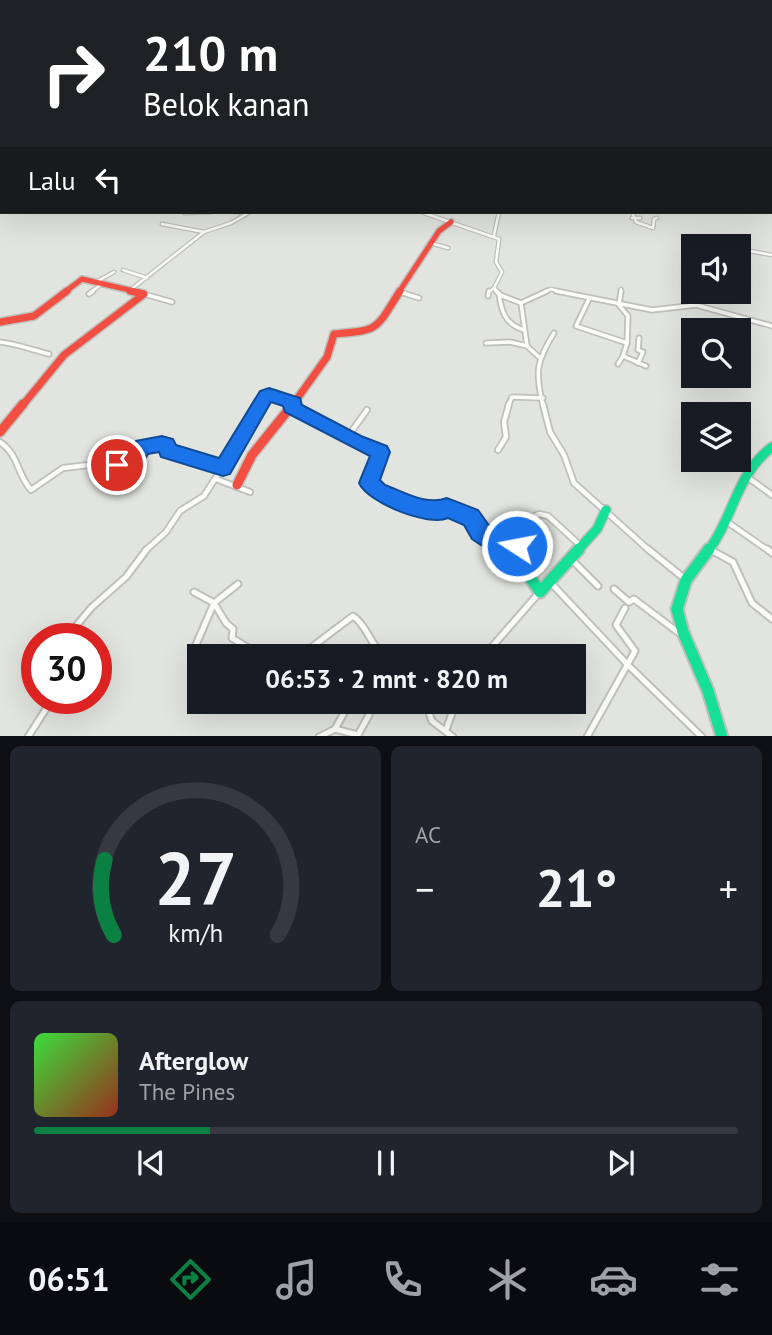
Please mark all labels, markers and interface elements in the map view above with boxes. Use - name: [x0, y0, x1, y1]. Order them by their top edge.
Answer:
- text: 210 m: [143, 21, 278, 85]
- icon: right: [28, 28, 119, 119]
- text: Belok kanan: [143, 83, 309, 125]
- icon: left: [89, 161, 127, 199]
- text: Lalu: [28, 164, 75, 197]
- map controls: [681, 234, 751, 472]
- button: sound: [681, 234, 751, 304]
- button: search: [681, 318, 751, 388]
- button: layers: [681, 402, 751, 472]
- pin: [87, 435, 147, 495]
- icon: arrive: [98, 446, 136, 484]
- position arrow: [480, 509, 554, 583]
- speed limit sign: 30: [21, 623, 112, 714]
- text: 06:53 · 2 mnt · 820 m: [265, 662, 508, 695]
- text: AC: [415, 820, 441, 849]
- text: 27: [154, 831, 237, 925]
- text: 21°: [536, 854, 617, 921]
- text: −: [415, 864, 434, 913]
- text: +: [719, 864, 738, 913]
- text: km/h: [168, 916, 223, 948]
- text: Afterglow: [139, 1044, 248, 1077]
- text: The Pines: [139, 1077, 235, 1106]
- icon: previous: [132, 1144, 170, 1182]
- icon: pause: [367, 1144, 405, 1182]
- icon: next: [602, 1144, 640, 1182]
- icon: directions: [166, 1255, 215, 1304]
- icon: music: [272, 1255, 321, 1304]
- icon: phone: [378, 1255, 427, 1304]
- icon: climate: [483, 1255, 532, 1304]
- icon: car: [589, 1255, 638, 1304]
- icon: filters: [695, 1255, 744, 1304]
- text: 06:51: [28, 1258, 110, 1300]

